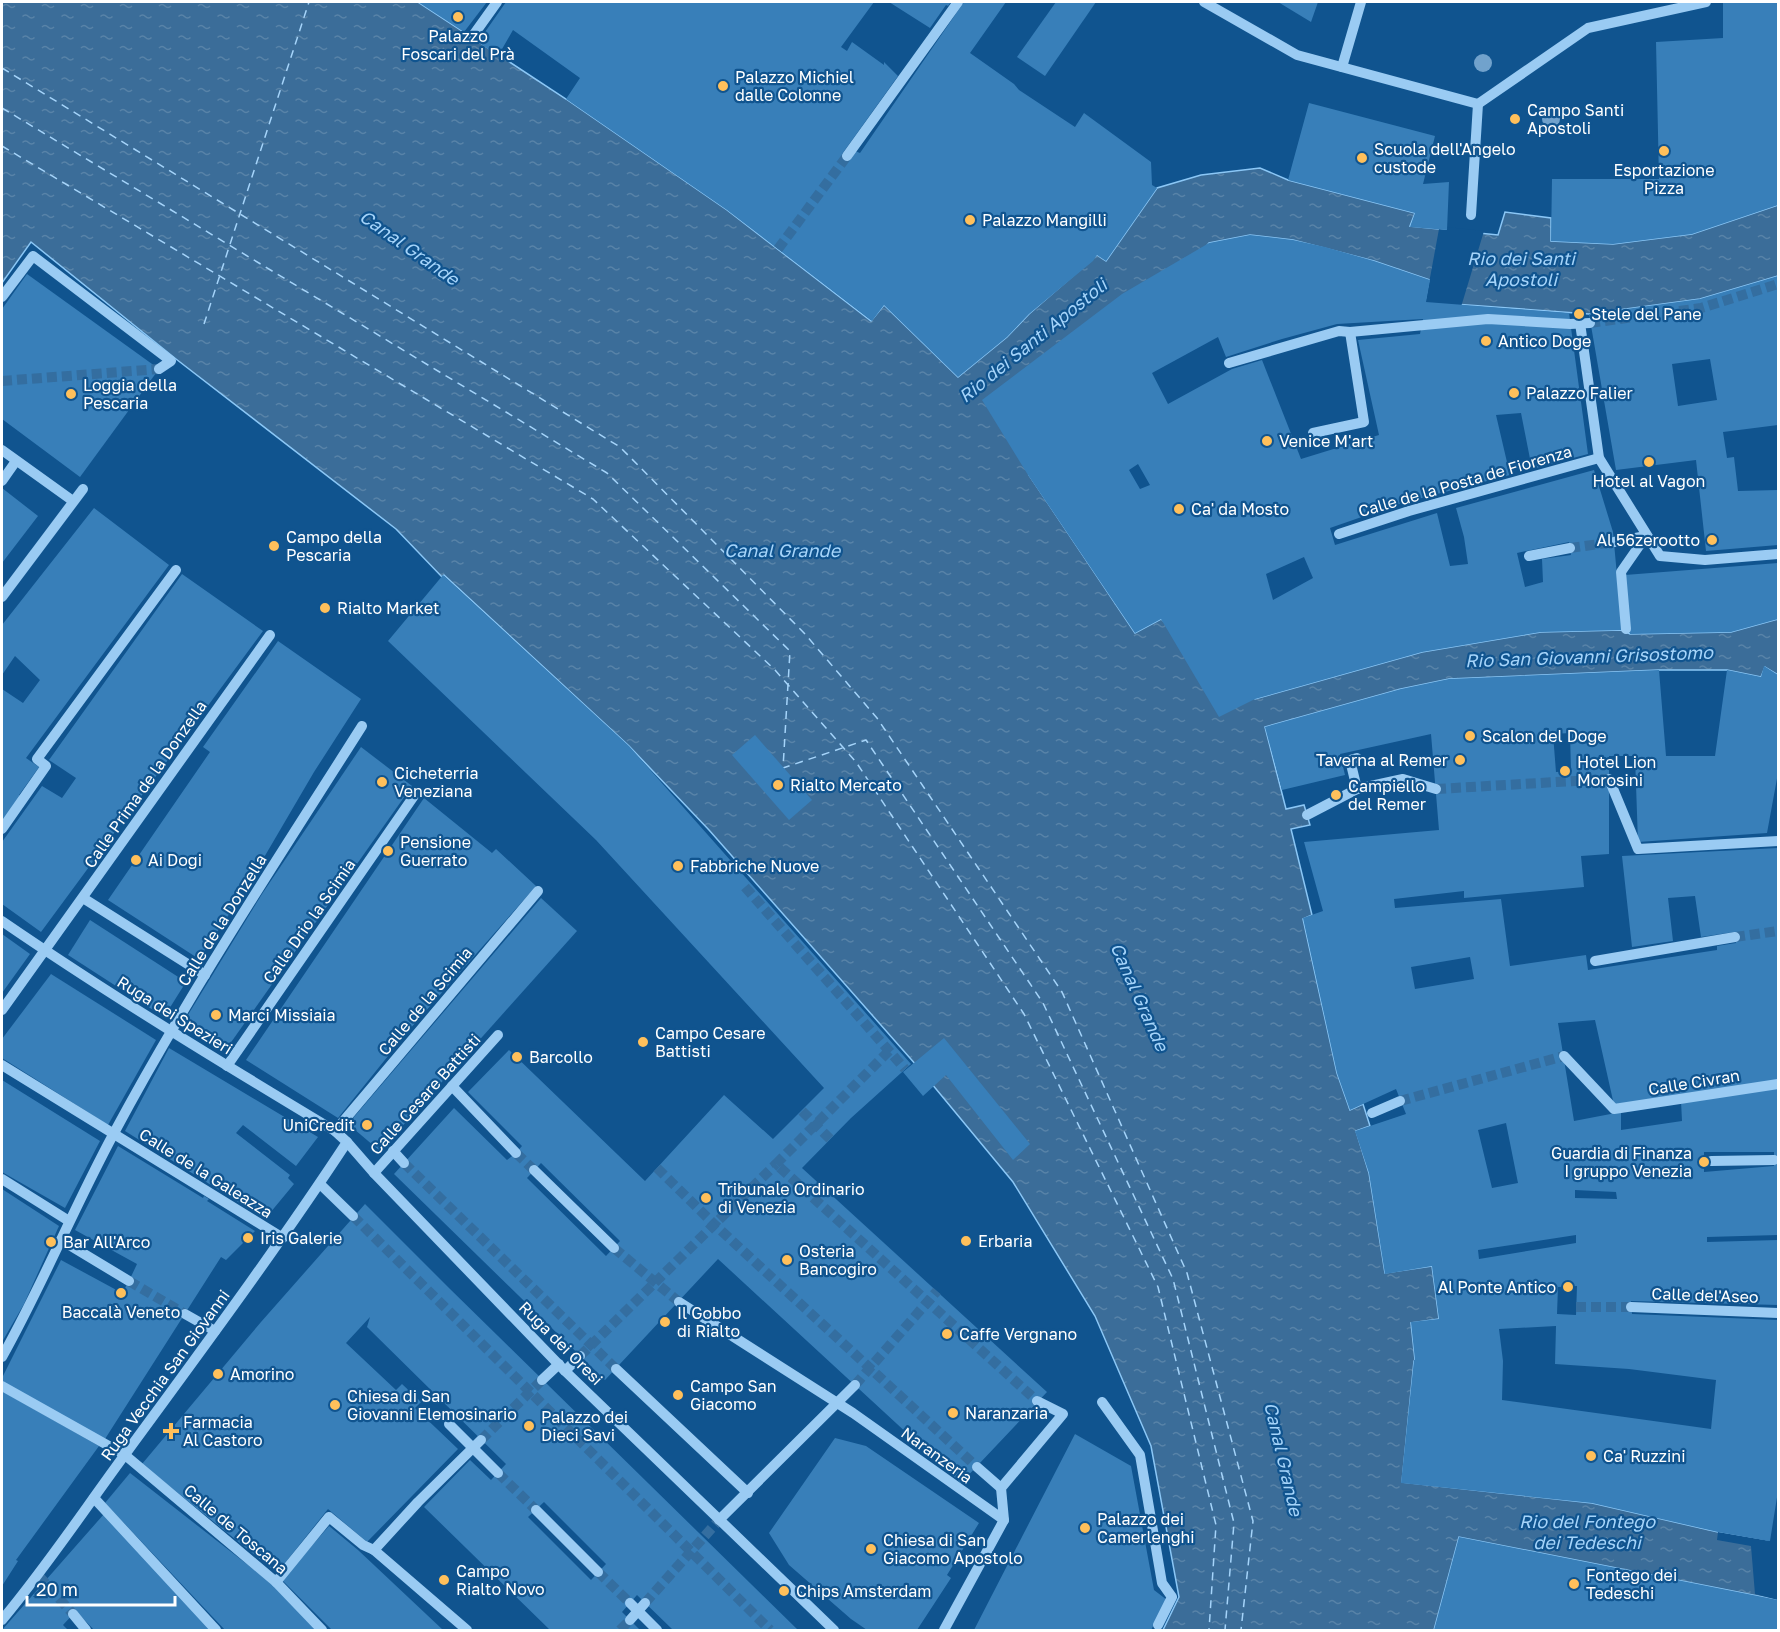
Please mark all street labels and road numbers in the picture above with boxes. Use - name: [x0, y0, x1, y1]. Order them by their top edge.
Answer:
- street label: Calle de la Posta de Fiorenza: [1356, 441, 1574, 521]
- street label: Calle Prima de la Donzella: [79, 696, 211, 872]
- street label: Calle de la Donzella: [173, 850, 271, 990]
- street label: Calle Drio la Scimia: [259, 855, 359, 987]
- street label: Calle de la Scimia: [374, 943, 476, 1059]
- street label: Ruga dei Spezieri: [114, 972, 236, 1058]
- street label: Calle Cesare Battisti: [365, 1029, 485, 1159]
- street label: Calle Civran: [1647, 1065, 1741, 1099]
- street label: Calle de la Galeazza: [136, 1124, 276, 1222]
- street label: Calle del'Aseo: [1651, 1283, 1759, 1307]
- street label: Ruga Vecchia San Giovanni: [96, 1286, 234, 1464]
- street label: Ruga dei Oresi: [515, 1297, 607, 1389]
- street label: Naranzeria: [897, 1422, 977, 1488]
- street label: Calle de Toscana: [180, 1480, 292, 1578]

